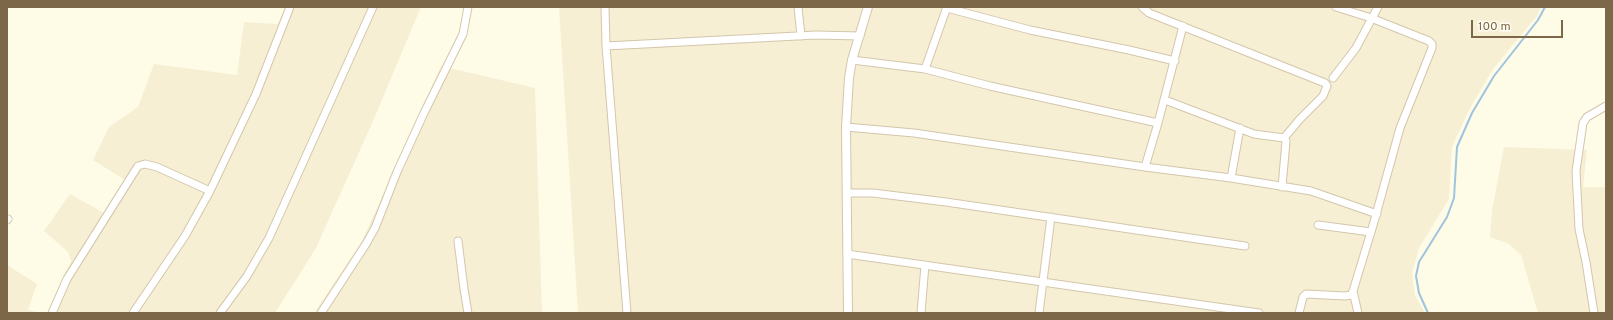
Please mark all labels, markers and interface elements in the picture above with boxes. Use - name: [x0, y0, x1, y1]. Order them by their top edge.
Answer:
- scale bar: [1473, 12, 1565, 38]
- text: 100 m: [1478, 19, 1511, 35]

